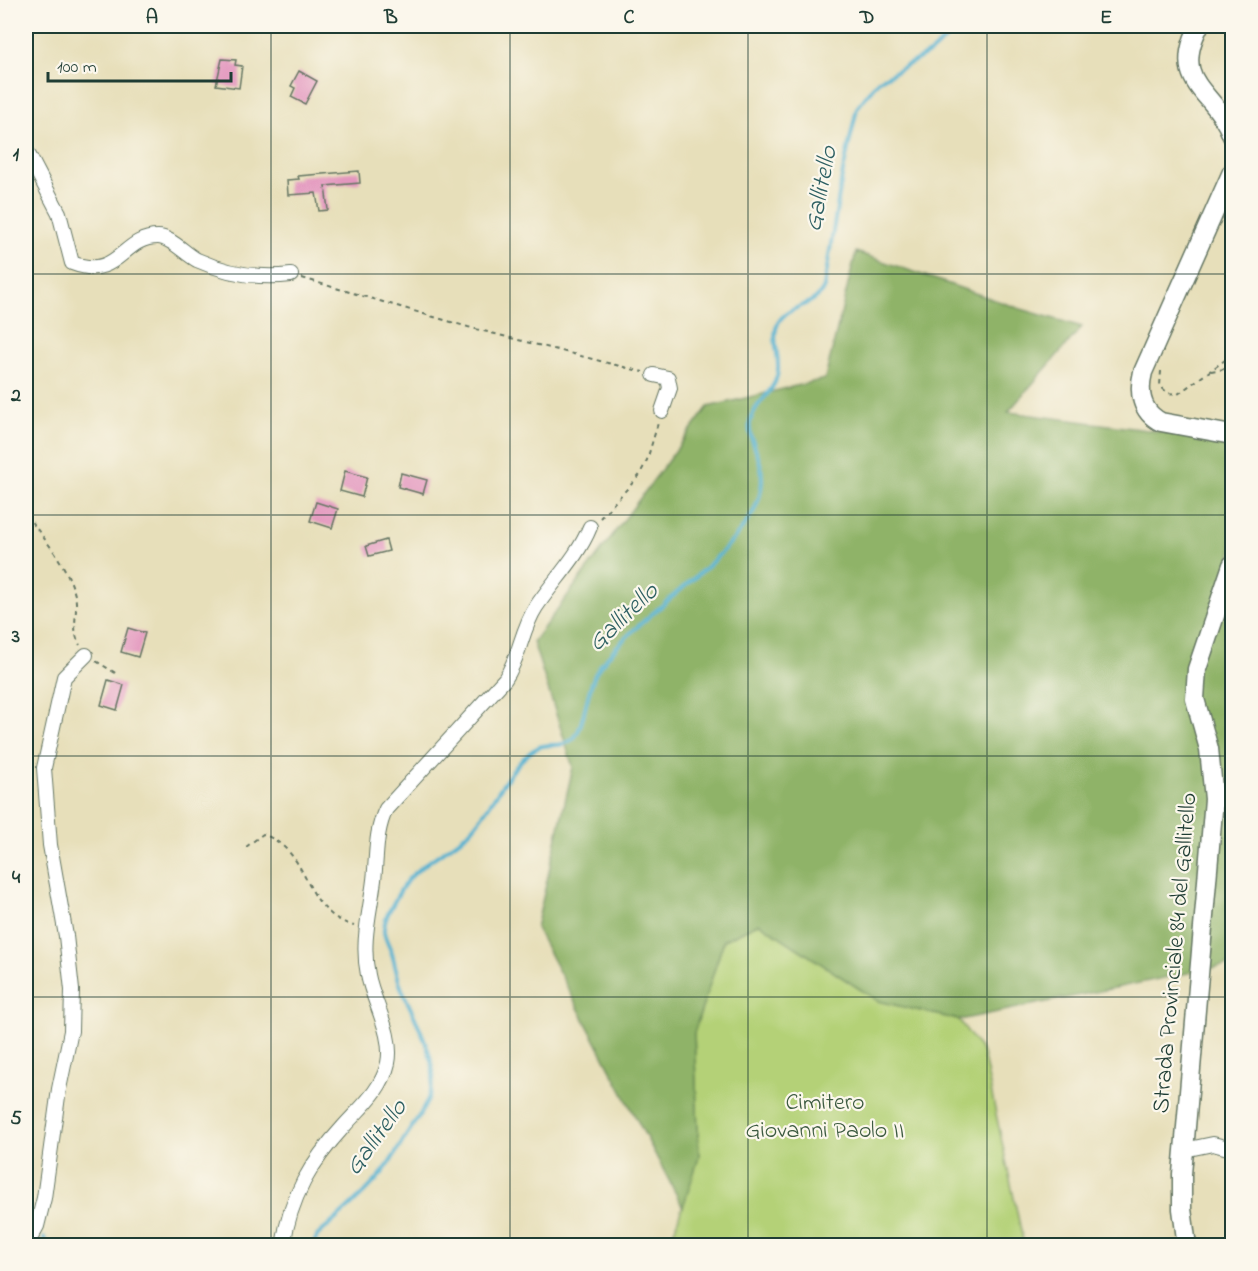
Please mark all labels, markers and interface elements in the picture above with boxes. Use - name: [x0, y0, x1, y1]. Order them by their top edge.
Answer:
- text: A: [146, 4, 158, 33]
- text: B: [383, 4, 398, 33]
- text: C: [624, 4, 635, 33]
- text: D: [859, 4, 874, 33]
- text: E: [1100, 4, 1112, 33]
- scale bar: [48, 45, 231, 83]
- text: 100 m: [57, 55, 97, 81]
- text: 1: [13, 141, 20, 170]
- water label: Gallitello: [795, 142, 849, 235]
- text: 2: [10, 382, 21, 411]
- water label: Gallitello: [580, 573, 669, 662]
- text: 3: [11, 623, 20, 652]
- street label: Strada Provinciale 84 del Gallitello: [1145, 791, 1207, 1115]
- text: 4: [12, 864, 21, 893]
- park label: Cimitero Giovanni Paolo II: [745, 1086, 905, 1149]
- water label: Gallitello: [336, 1091, 419, 1184]
- text: 5: [10, 1105, 22, 1134]

